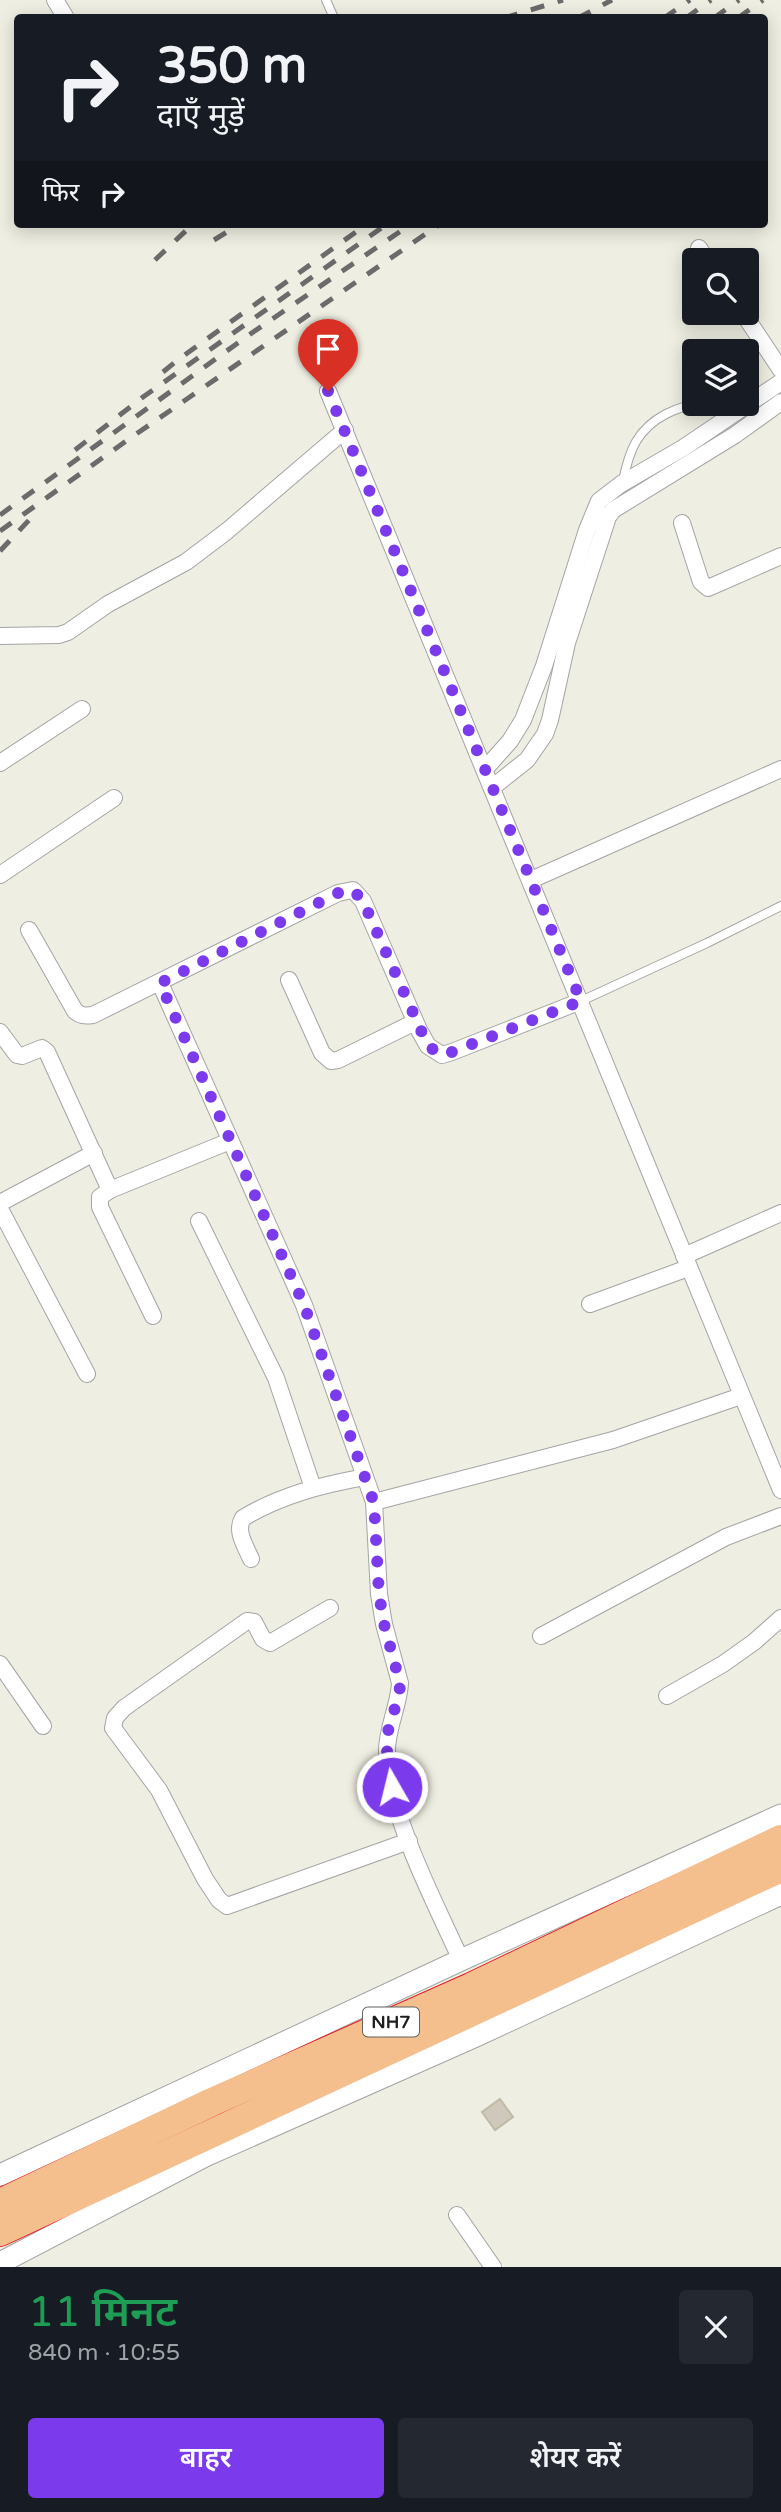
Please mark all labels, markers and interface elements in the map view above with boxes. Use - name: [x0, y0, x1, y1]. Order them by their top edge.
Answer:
- text: 350 m: [157, 37, 307, 96]
- icon: right: [42, 42, 133, 133]
- text: दाएँ मुड़ें: [157, 97, 245, 135]
- icon: right: [93, 175, 131, 213]
- text: फिर: [42, 177, 79, 208]
- map controls: [682, 248, 759, 416]
- button: search: [682, 248, 759, 325]
- pin: [298, 319, 358, 391]
- icon: arrive: [309, 330, 347, 368]
- button: layers: [682, 339, 759, 416]
- position arrow: [355, 1750, 429, 1824]
- road number: NH7: [363, 2008, 419, 2036]
- text: 11 मिनट: [28, 2287, 177, 2338]
- button: close: [679, 2290, 753, 2364]
- text: 840 m · 10:55: [28, 2339, 180, 2367]
- button: बाहर: [28, 2418, 384, 2498]
- button: शेयर करें: [398, 2418, 753, 2498]

